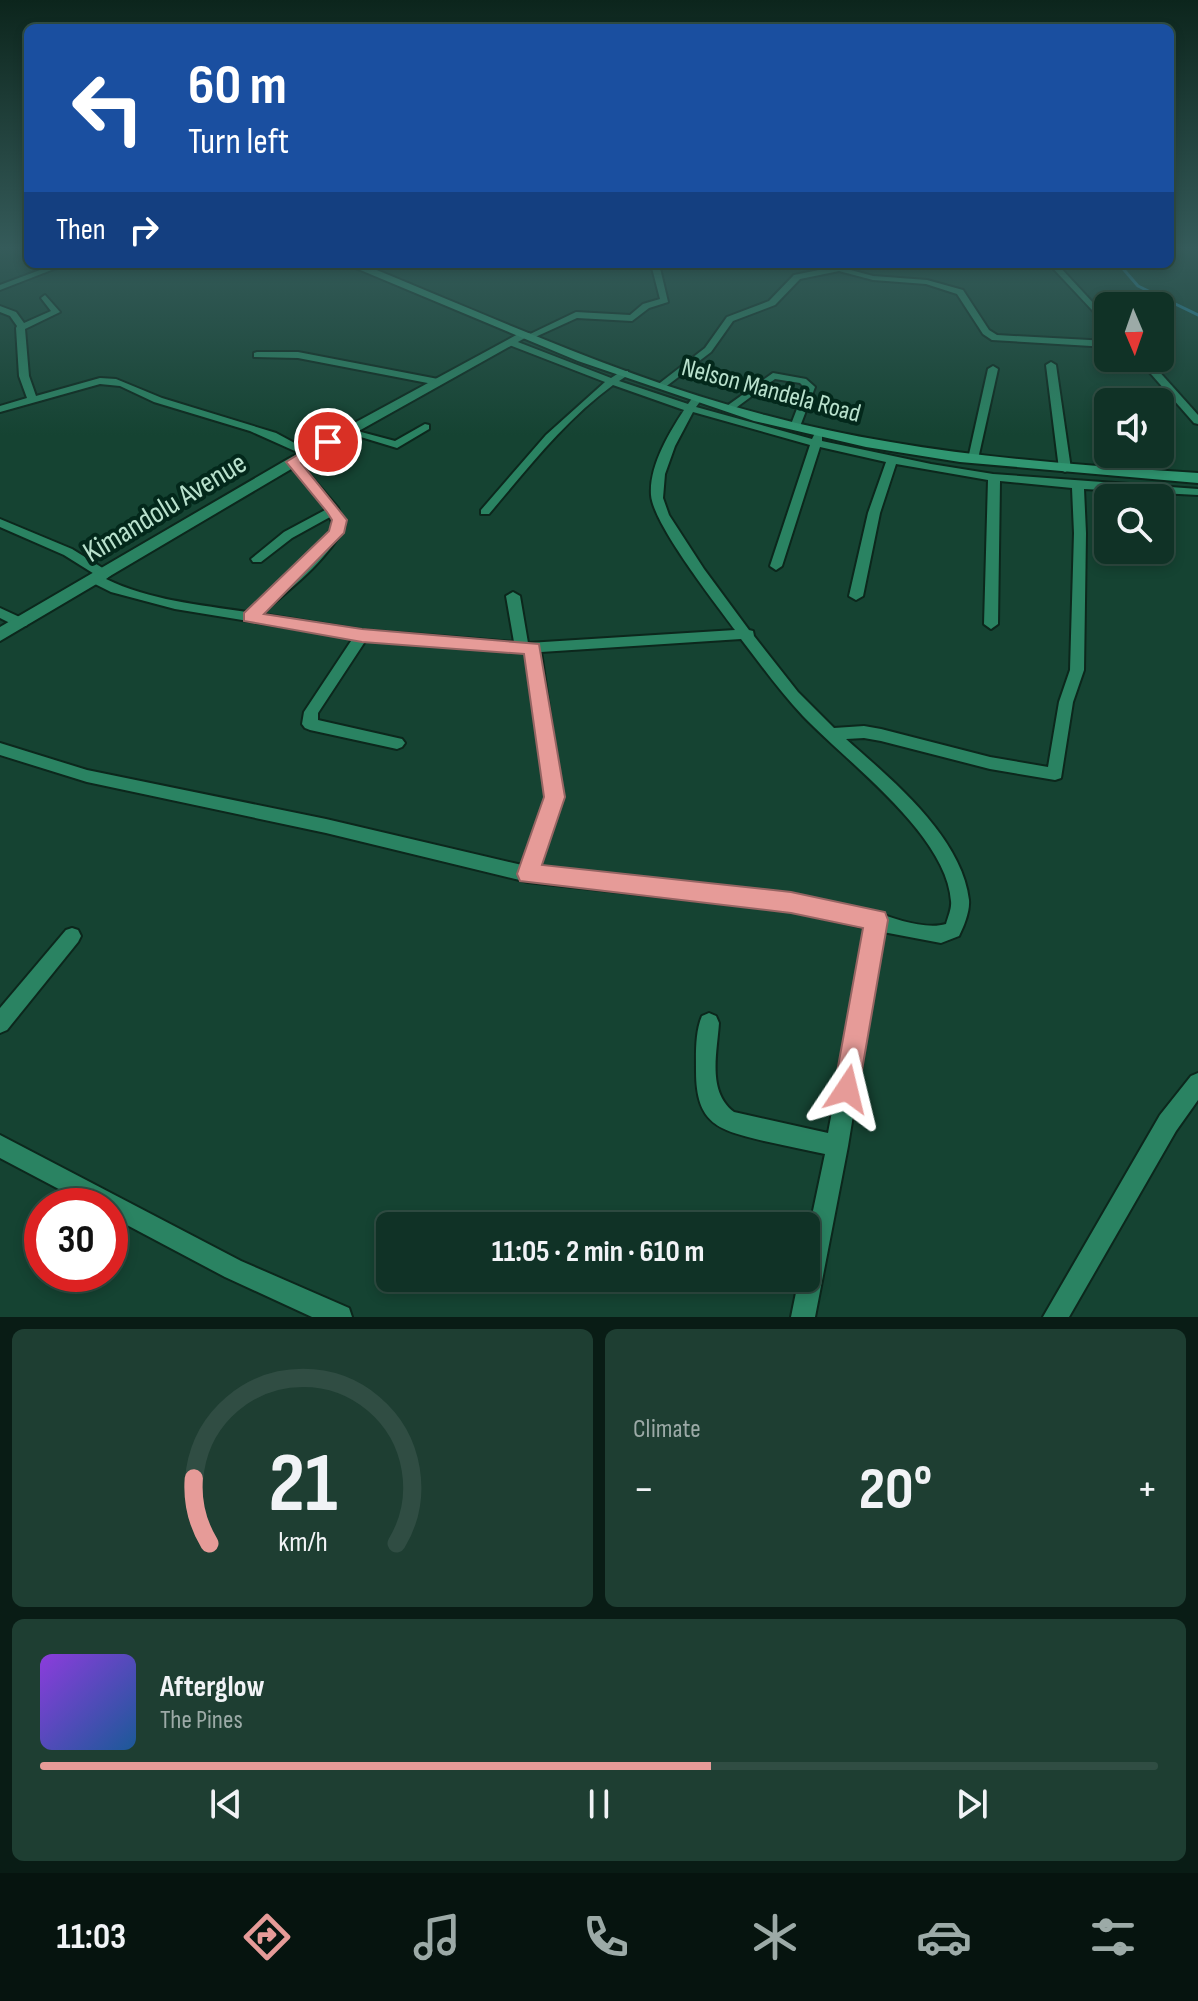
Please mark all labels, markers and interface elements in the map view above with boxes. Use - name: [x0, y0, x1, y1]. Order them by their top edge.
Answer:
- text: 60 m: [188, 53, 287, 120]
- icon: left: [56, 56, 160, 160]
- text: Turn left: [188, 121, 289, 164]
- icon: right: [122, 208, 166, 252]
- text: Then: [56, 212, 106, 248]
- north arrow: [1094, 292, 1174, 372]
- map controls: [1094, 292, 1174, 564]
- street label: Nelson Mandela Road: [678, 352, 864, 430]
- button: sound: [1094, 388, 1174, 468]
- pin: [294, 408, 362, 476]
- icon: arrive: [306, 420, 350, 464]
- street label: Kimandolu Avenue: [77, 445, 253, 571]
- button: search: [1094, 484, 1174, 564]
- position arrow: [805, 1047, 889, 1131]
- speed limit sign: 30: [24, 1188, 128, 1292]
- text: 11:05 · 2 min · 610 m: [492, 1234, 704, 1270]
- text: Climate: [633, 1414, 701, 1445]
- text: 21: [268, 1435, 337, 1535]
- text: 20°: [859, 1454, 932, 1526]
- text: −: [633, 1463, 655, 1516]
- text: +: [1136, 1463, 1158, 1516]
- text: km/h: [278, 1525, 327, 1560]
- text: Afterglow: [160, 1669, 265, 1705]
- text: The Pines: [160, 1705, 243, 1736]
- icon: previous: [204, 1782, 248, 1826]
- icon: pause: [577, 1782, 621, 1826]
- icon: next: [950, 1782, 994, 1826]
- icon: directions: [239, 1909, 295, 1965]
- icon: music: [409, 1909, 465, 1965]
- icon: phone: [578, 1909, 634, 1965]
- icon: climate: [747, 1909, 803, 1965]
- icon: car: [916, 1909, 972, 1965]
- icon: filters: [1085, 1909, 1141, 1965]
- text: 11:03: [57, 1916, 126, 1959]

